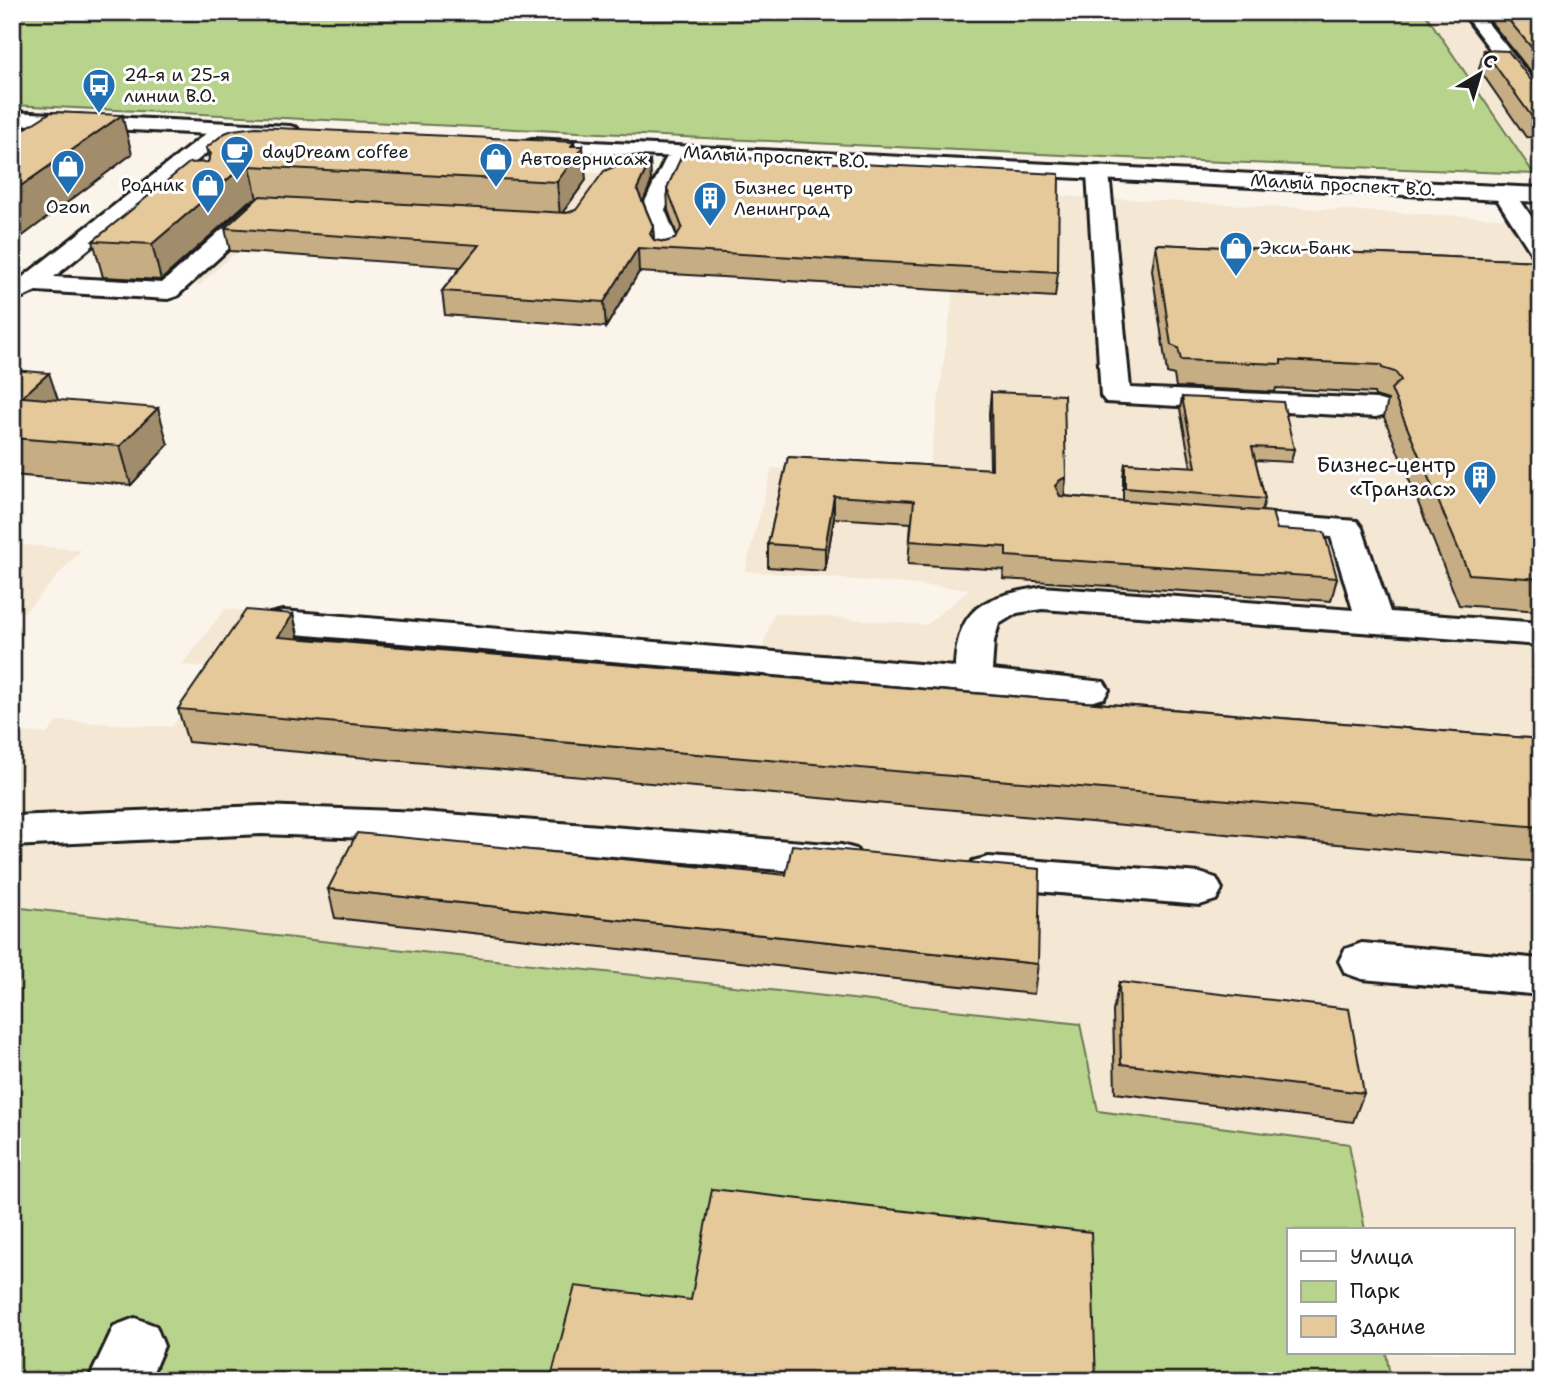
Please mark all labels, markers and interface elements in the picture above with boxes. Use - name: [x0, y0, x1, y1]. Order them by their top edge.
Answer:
- north arrow: [1444, 38, 1514, 108]
- text: С: [1478, 48, 1502, 74]
- place label: 24-я и 25-я линии В.О.: [124, 63, 230, 108]
- bus stop icon: 24-я и 25-я линии В.О.: [80, 66, 118, 115]
- cafe icon: dayDream coffee: [218, 133, 256, 182]
- place label: dayDream coffee: [262, 140, 409, 164]
- shop icon: Автовернисаж: [477, 140, 515, 189]
- street label: Малый проспект В.О.: [683, 140, 869, 174]
- shop icon: Ozon: [49, 147, 87, 196]
- place label: Автовернисаж: [520, 147, 648, 171]
- shop icon: Родник: [189, 166, 227, 215]
- street label: Малый проспект В.О.: [1250, 168, 1436, 202]
- place label: Родник: [121, 173, 184, 197]
- place label: Бизнес центр Ленинград: [734, 176, 853, 221]
- building icon: Бизнес центр Ленинград: [691, 179, 729, 228]
- place label: Ozon: [46, 195, 90, 219]
- shop icon: Экси-Банк: [1217, 229, 1255, 278]
- place label: Экси-Банк: [1260, 236, 1351, 260]
- place label: Бизнес-центр «Транзас»: [1316, 451, 1456, 503]
- building icon: Бизнес-центр «Транзас»: [1461, 458, 1499, 507]
- legend: [1287, 1228, 1514, 1354]
- text: Улица: [1350, 1243, 1413, 1271]
- text: Парк: [1350, 1277, 1400, 1305]
- text: Здание: [1350, 1313, 1426, 1341]

